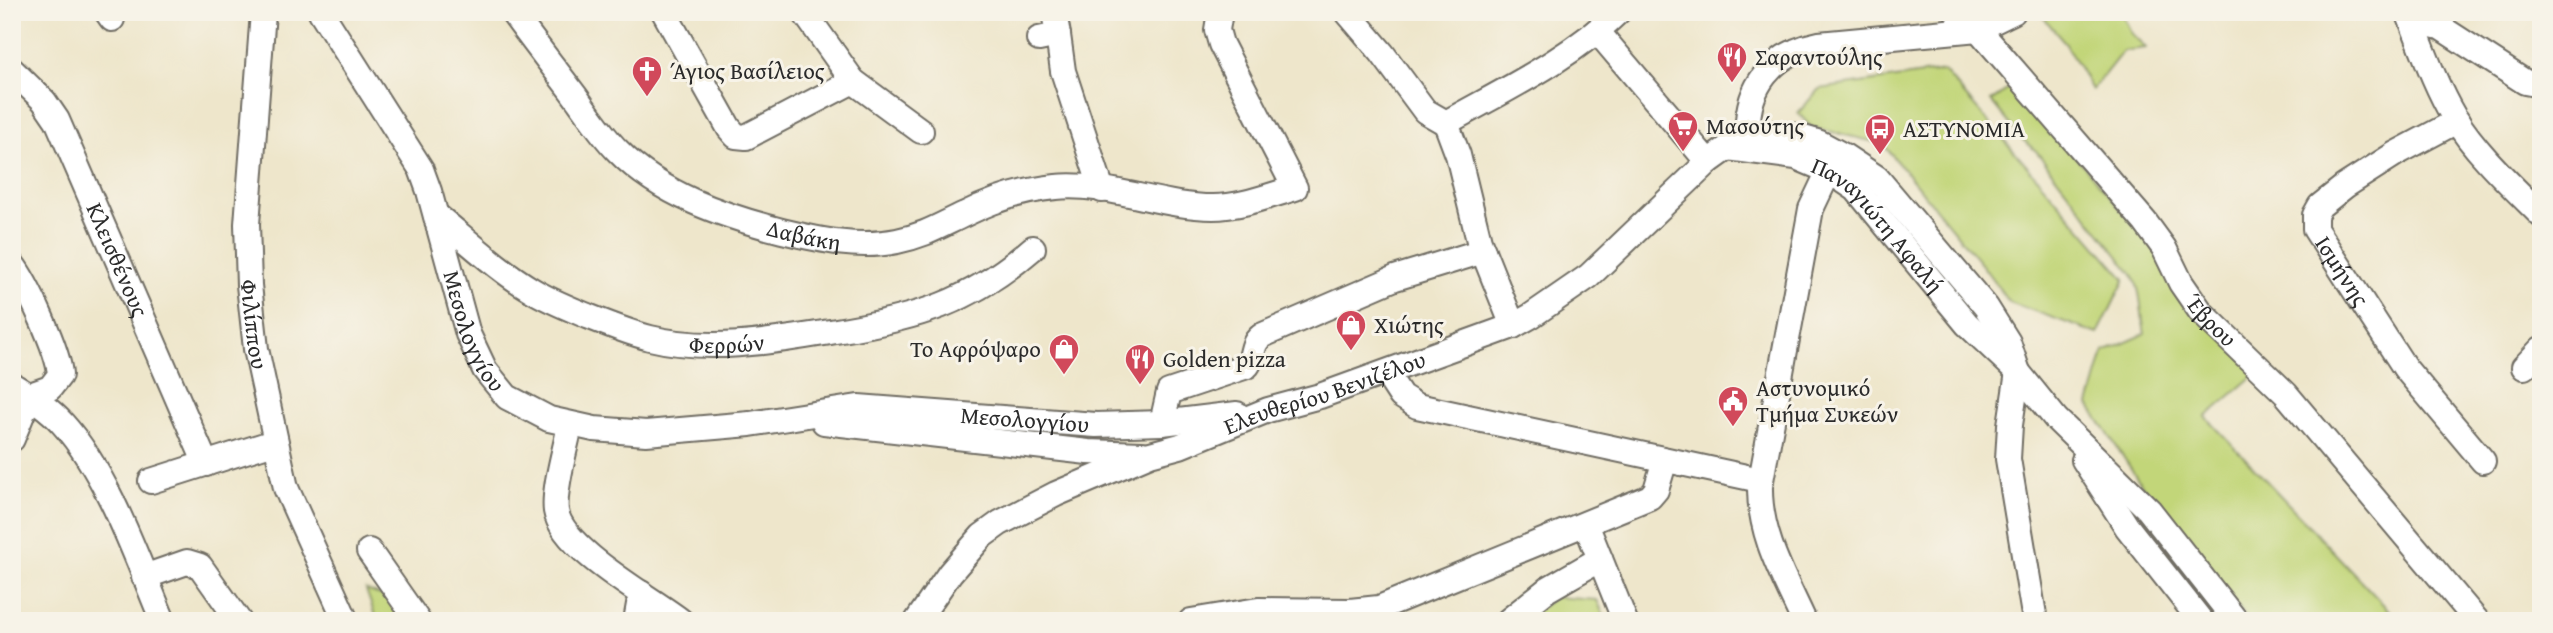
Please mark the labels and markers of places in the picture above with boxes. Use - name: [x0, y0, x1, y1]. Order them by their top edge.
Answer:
- restaurant icon: Σαραντούλης: [1715, 40, 1749, 84]
- place label: Σαραντούλης: [1755, 40, 1883, 73]
- church icon: Άγιος Βασίλειος: [630, 54, 664, 98]
- place label: Άγιος Βασίλειος: [670, 54, 825, 87]
- supermarket icon: Μασούτης: [1666, 109, 1700, 153]
- place label: Μασούτης: [1706, 109, 1805, 142]
- bus stop icon: ΑΣΤΥΝΟΜΙΑ: [1863, 112, 1897, 156]
- place label: ΑΣΤΥΝΟΜΙΑ: [1903, 112, 2025, 145]
- shop icon: Χιώτης: [1334, 308, 1368, 352]
- place label: Χιώτης: [1374, 308, 1444, 341]
- place label: Το Αφρόψαρο: [910, 332, 1041, 365]
- shop icon: Το Αφρόψαρο: [1047, 332, 1081, 376]
- restaurant icon: Golden pizza: [1123, 342, 1157, 386]
- place label: Golden pizza: [1163, 342, 1286, 375]
- place label: Αστυνομικό Τμήμα Συκεών: [1756, 371, 1898, 430]
- public building icon: Αστυνομικό Τμήμα Συκεών: [1716, 384, 1750, 428]

